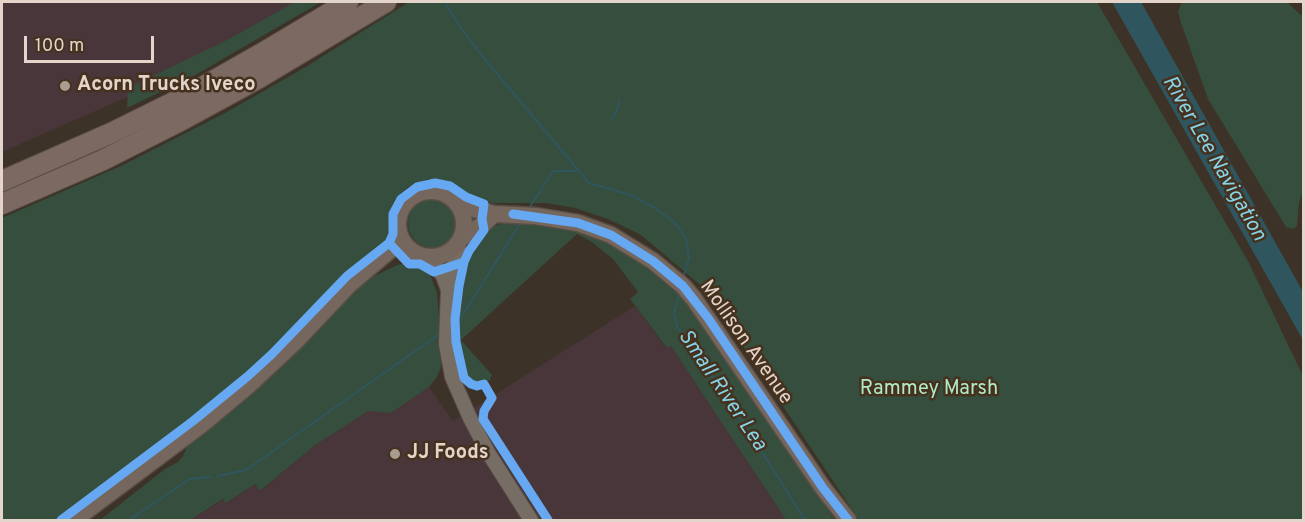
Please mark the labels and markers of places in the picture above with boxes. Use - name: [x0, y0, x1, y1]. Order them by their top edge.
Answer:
- place label: Acorn Trucks Iveco: [77, 74, 256, 98]
- marker: Acorn Trucks Iveco: [58, 79, 72, 93]
- place label: JJ Foods: [407, 442, 489, 466]
- marker: JJ Foods: [388, 447, 402, 461]

